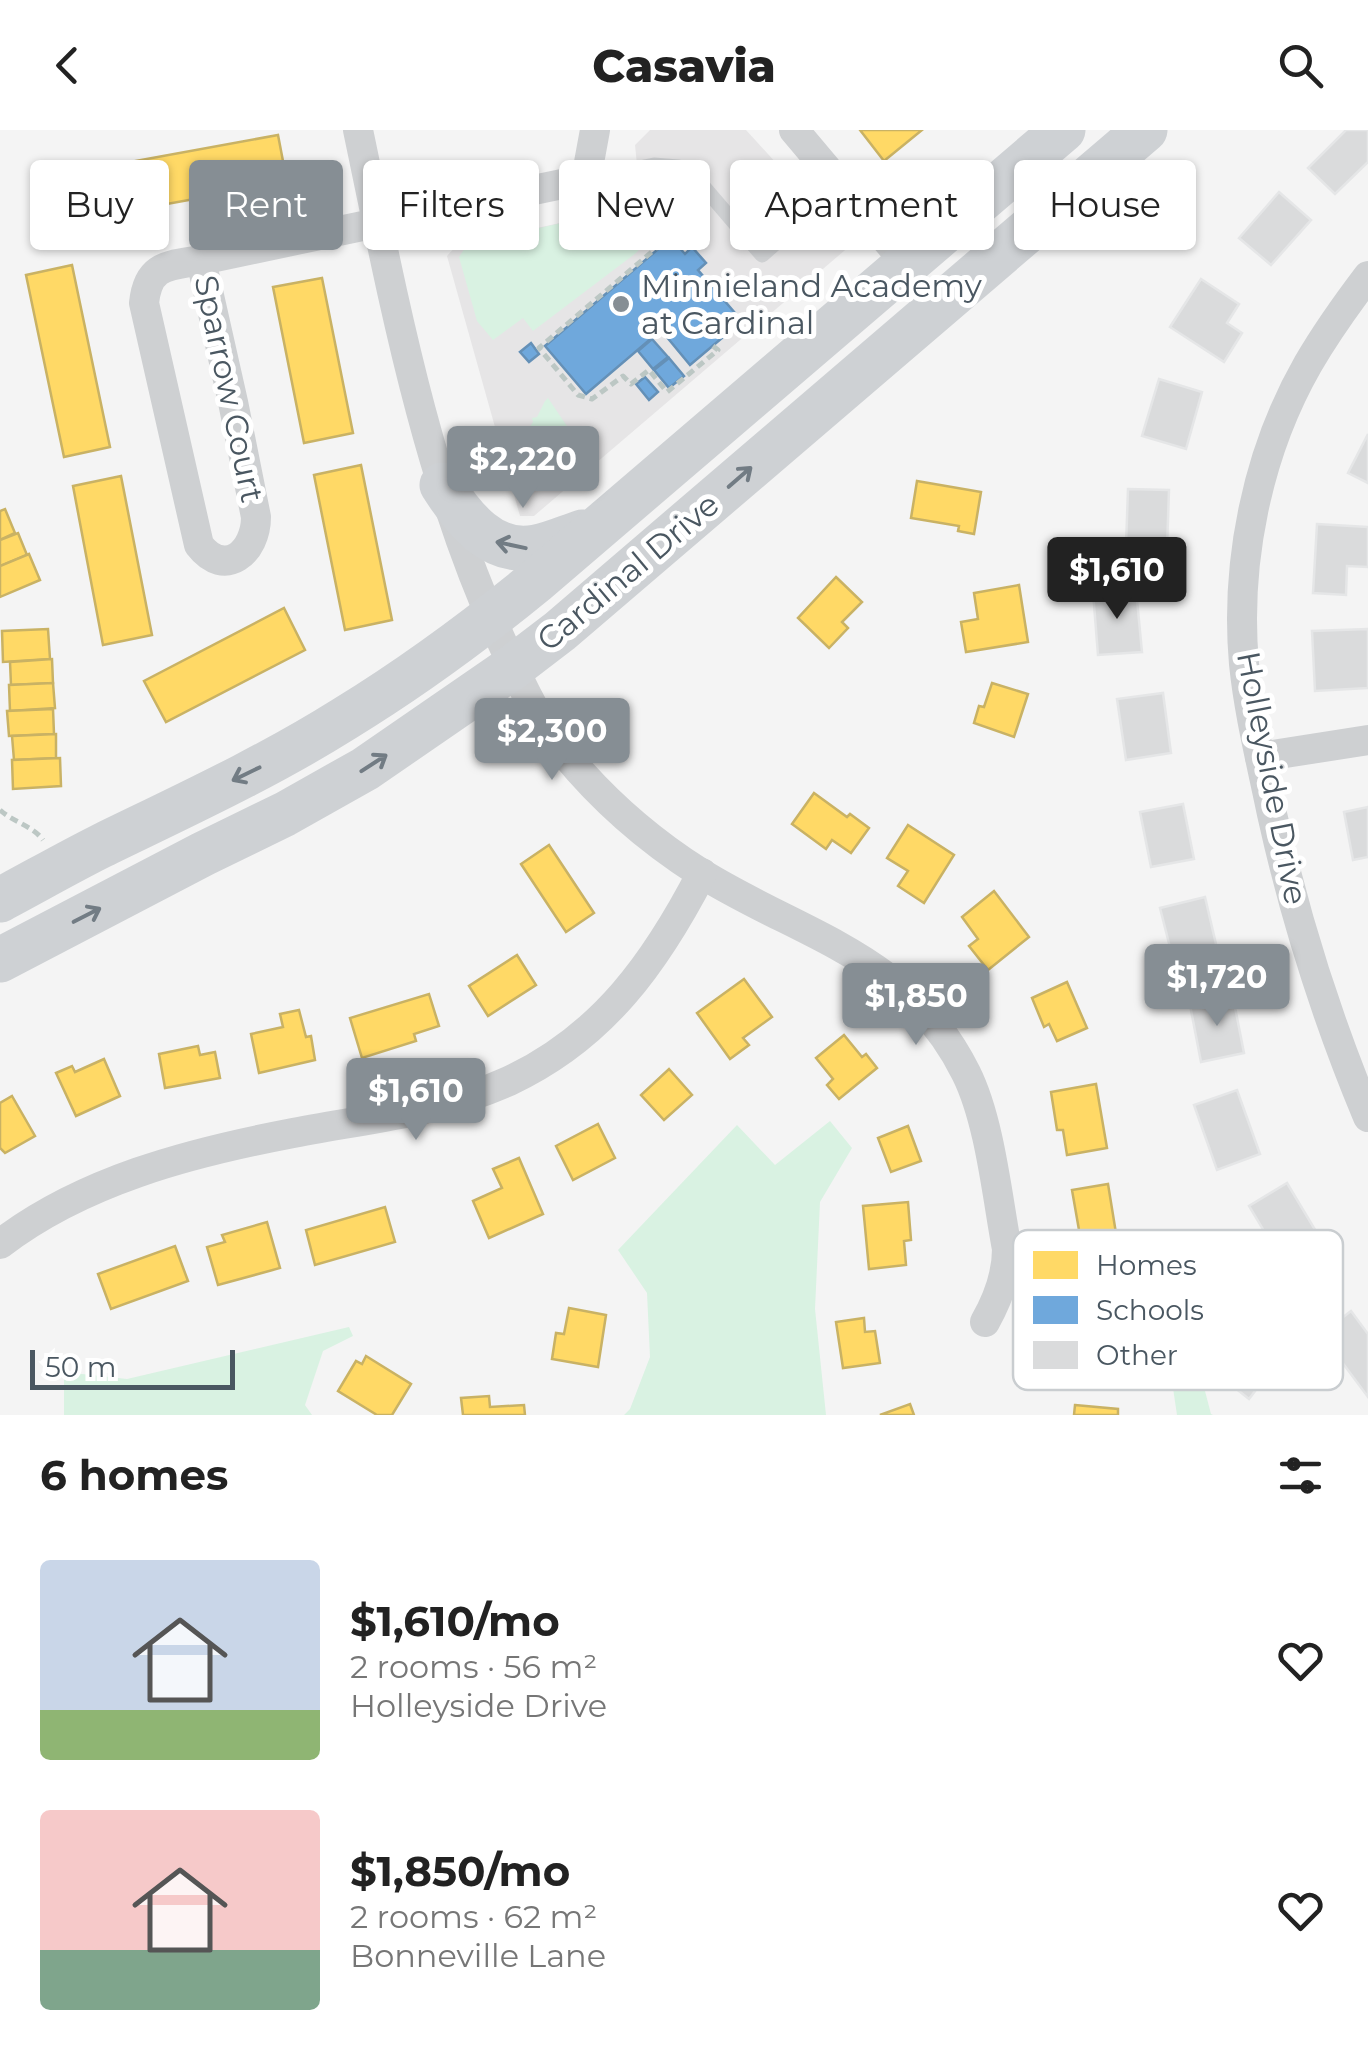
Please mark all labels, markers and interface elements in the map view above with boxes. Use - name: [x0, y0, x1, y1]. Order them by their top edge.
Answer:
- icon: back: [40, 38, 95, 93]
- text: Casavia: [592, 38, 776, 93]
- icon: search: [1273, 38, 1328, 93]
- chip: Buy: [30, 160, 169, 250]
- chip: Rent: [189, 160, 343, 250]
- chip: Filters: [363, 160, 539, 250]
- chip: New: [559, 160, 710, 250]
- chip: Apartment: [730, 160, 994, 250]
- chip: House: [1014, 160, 1196, 250]
- place label: Minnieland Academy at Cardinal: [641, 266, 983, 342]
- street label: Sparrow Court: [186, 272, 273, 506]
- marker: Minnieland Academy at Cardinal: [610, 293, 632, 315]
- pin: $2,220: [442, 426, 604, 511]
- text: $2,220: [469, 439, 577, 478]
- one-way arrow: [727, 466, 752, 489]
- street label: Cardinal Drive: [529, 484, 727, 659]
- one-way arrow: [496, 534, 528, 553]
- pin: $1,610: [1036, 537, 1198, 622]
- text: $1,610: [1069, 550, 1165, 589]
- street label: Holleyside Drive: [1229, 648, 1316, 908]
- pin: $2,300: [471, 698, 633, 783]
- text: $2,300: [497, 711, 607, 750]
- one-way arrow: [359, 752, 387, 773]
- one-way arrow: [232, 765, 262, 784]
- one-way arrow: [71, 904, 101, 924]
- pin: $1,720: [1136, 944, 1298, 1029]
- text: $1,720: [1167, 957, 1267, 996]
- pin: $1,850: [835, 963, 997, 1048]
- text: $1,850: [864, 976, 968, 1015]
- pin: $1,610: [335, 1058, 497, 1143]
- text: $1,610: [368, 1071, 464, 1110]
- legend: [1013, 1230, 1343, 1390]
- text: Homes: [1096, 1248, 1197, 1282]
- text: Schools: [1096, 1293, 1204, 1327]
- text: Other: [1096, 1338, 1178, 1372]
- scale bar: [30, 1345, 235, 1390]
- text: 50 m: [45, 1350, 116, 1384]
- icon: filters: [1273, 1448, 1328, 1503]
- text: 6 homes: [40, 1449, 228, 1501]
- text: $1,610/mo: [350, 1595, 560, 1647]
- icon: home: [120, 1600, 240, 1720]
- icon: heart: [1273, 1633, 1328, 1688]
- text: 2 rooms · 56 m²: [350, 1647, 597, 1686]
- text: Holleyside Drive: [350, 1686, 607, 1725]
- text: $1,850/mo: [350, 1845, 570, 1897]
- icon: home: [120, 1850, 240, 1970]
- icon: heart: [1273, 1883, 1328, 1938]
- text: 2 rooms · 62 m²: [350, 1897, 597, 1936]
- text: Bonneville Lane: [350, 1936, 606, 1975]

